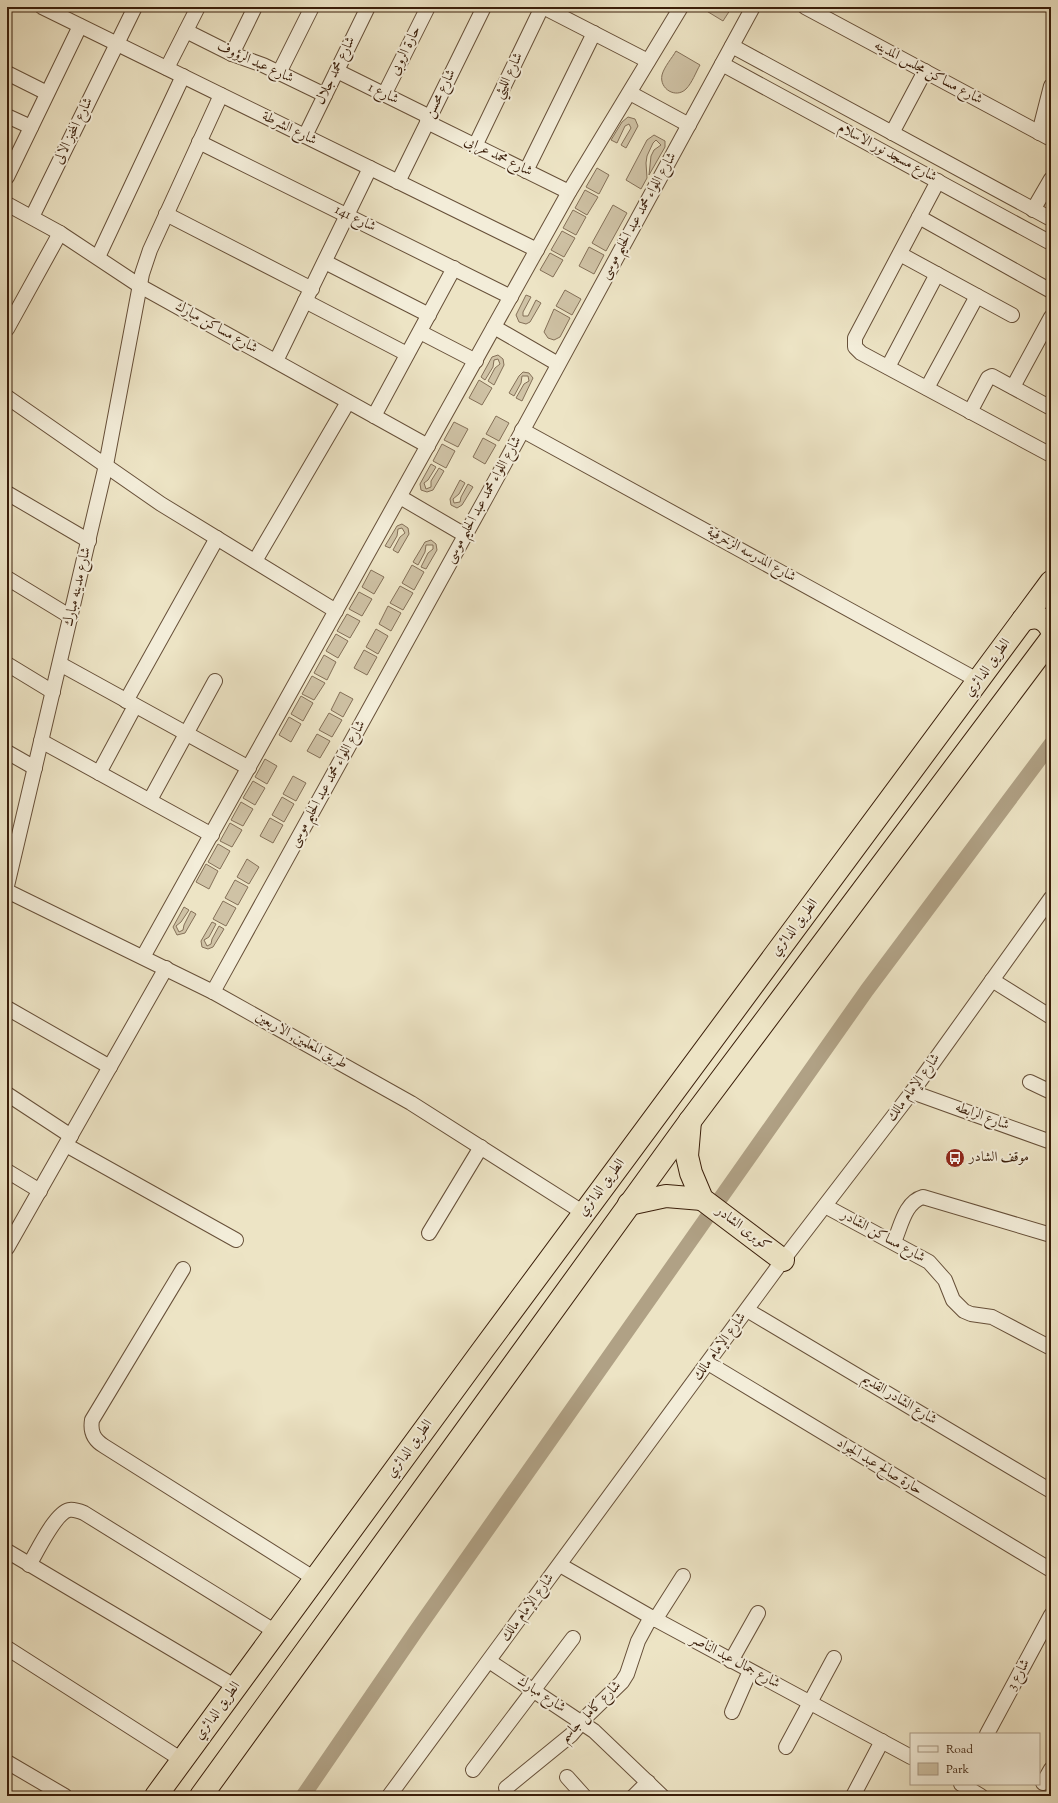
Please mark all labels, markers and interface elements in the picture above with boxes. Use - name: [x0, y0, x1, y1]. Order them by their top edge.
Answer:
- street label: حارة الروبى: [385, 23, 427, 79]
- street label: شارع محمد جلال: [311, 33, 361, 108]
- street label: شارع مساكن مجلس المدينه: [870, 36, 986, 110]
- street label: شارع عبد الرؤوف: [213, 37, 297, 89]
- street label: شارع الليثي: [489, 49, 530, 103]
- street label: شارع محسن: [421, 66, 461, 122]
- street label: شارع 1: [364, 78, 402, 110]
- street label: شارع المخبز الالى: [49, 94, 99, 168]
- street label: شارع الشرطة: [258, 107, 320, 151]
- street label: شارع مسجد نور الاسلام: [833, 118, 940, 189]
- street label: شارع محمد عرابى: [460, 132, 536, 182]
- street label: شارع اللواء محمد عبد الحليم موسى: [596, 149, 684, 284]
- street label: شارع 141: [331, 200, 379, 238]
- street label: شارع مساكن مبارك: [171, 297, 261, 359]
- street label: شارع اللواء محمد عبد الحليم موسى: [441, 433, 529, 568]
- street label: شارع المدرسه الزخرفية: [703, 522, 799, 588]
- street label: شارع مدينه مبارك: [59, 545, 97, 629]
- street label: الطريق الدائري: [960, 635, 1016, 701]
- street label: شارع اللواء محمد عبد الحليم موسى: [285, 717, 373, 852]
- street label: الطريق الدائري: [767, 895, 823, 961]
- street label: طريق المعلمين, الاربعين: [251, 1007, 351, 1075]
- street label: شارع الإمام مالك: [882, 1050, 946, 1127]
- street label: شارع الرابطه: [952, 1098, 1012, 1136]
- bus stop icon: موقف الشادر: [944, 1147, 966, 1169]
- place label: موقف الشادر: [967, 1148, 1029, 1168]
- street label: الطريق الدائري: [574, 1155, 630, 1221]
- street label: كوبرى الشادر: [710, 1201, 775, 1256]
- street label: شارع مساكن الشادر: [836, 1205, 929, 1268]
- street label: شارع الإمام مالك: [688, 1309, 752, 1386]
- street label: شارع الشادر القديم: [857, 1370, 940, 1431]
- street label: الطريق الدائري: [382, 1416, 438, 1482]
- street label: حارة صالح عبد الجواد: [832, 1433, 926, 1501]
- street label: شارع الإمام مالك: [496, 1570, 560, 1647]
- street label: شارع جمال عبد الناصر: [685, 1629, 783, 1694]
- street label: شارع 3: [1002, 1656, 1036, 1694]
- street label: شارع مبارك: [513, 1672, 569, 1718]
- street label: شارع كامل جاسم: [556, 1677, 628, 1749]
- street label: الطريق الدائري: [190, 1678, 246, 1744]
- legend: [910, 1733, 1040, 1785]
- text: Road: [946, 1741, 973, 1759]
- text: Park: [946, 1761, 969, 1779]

